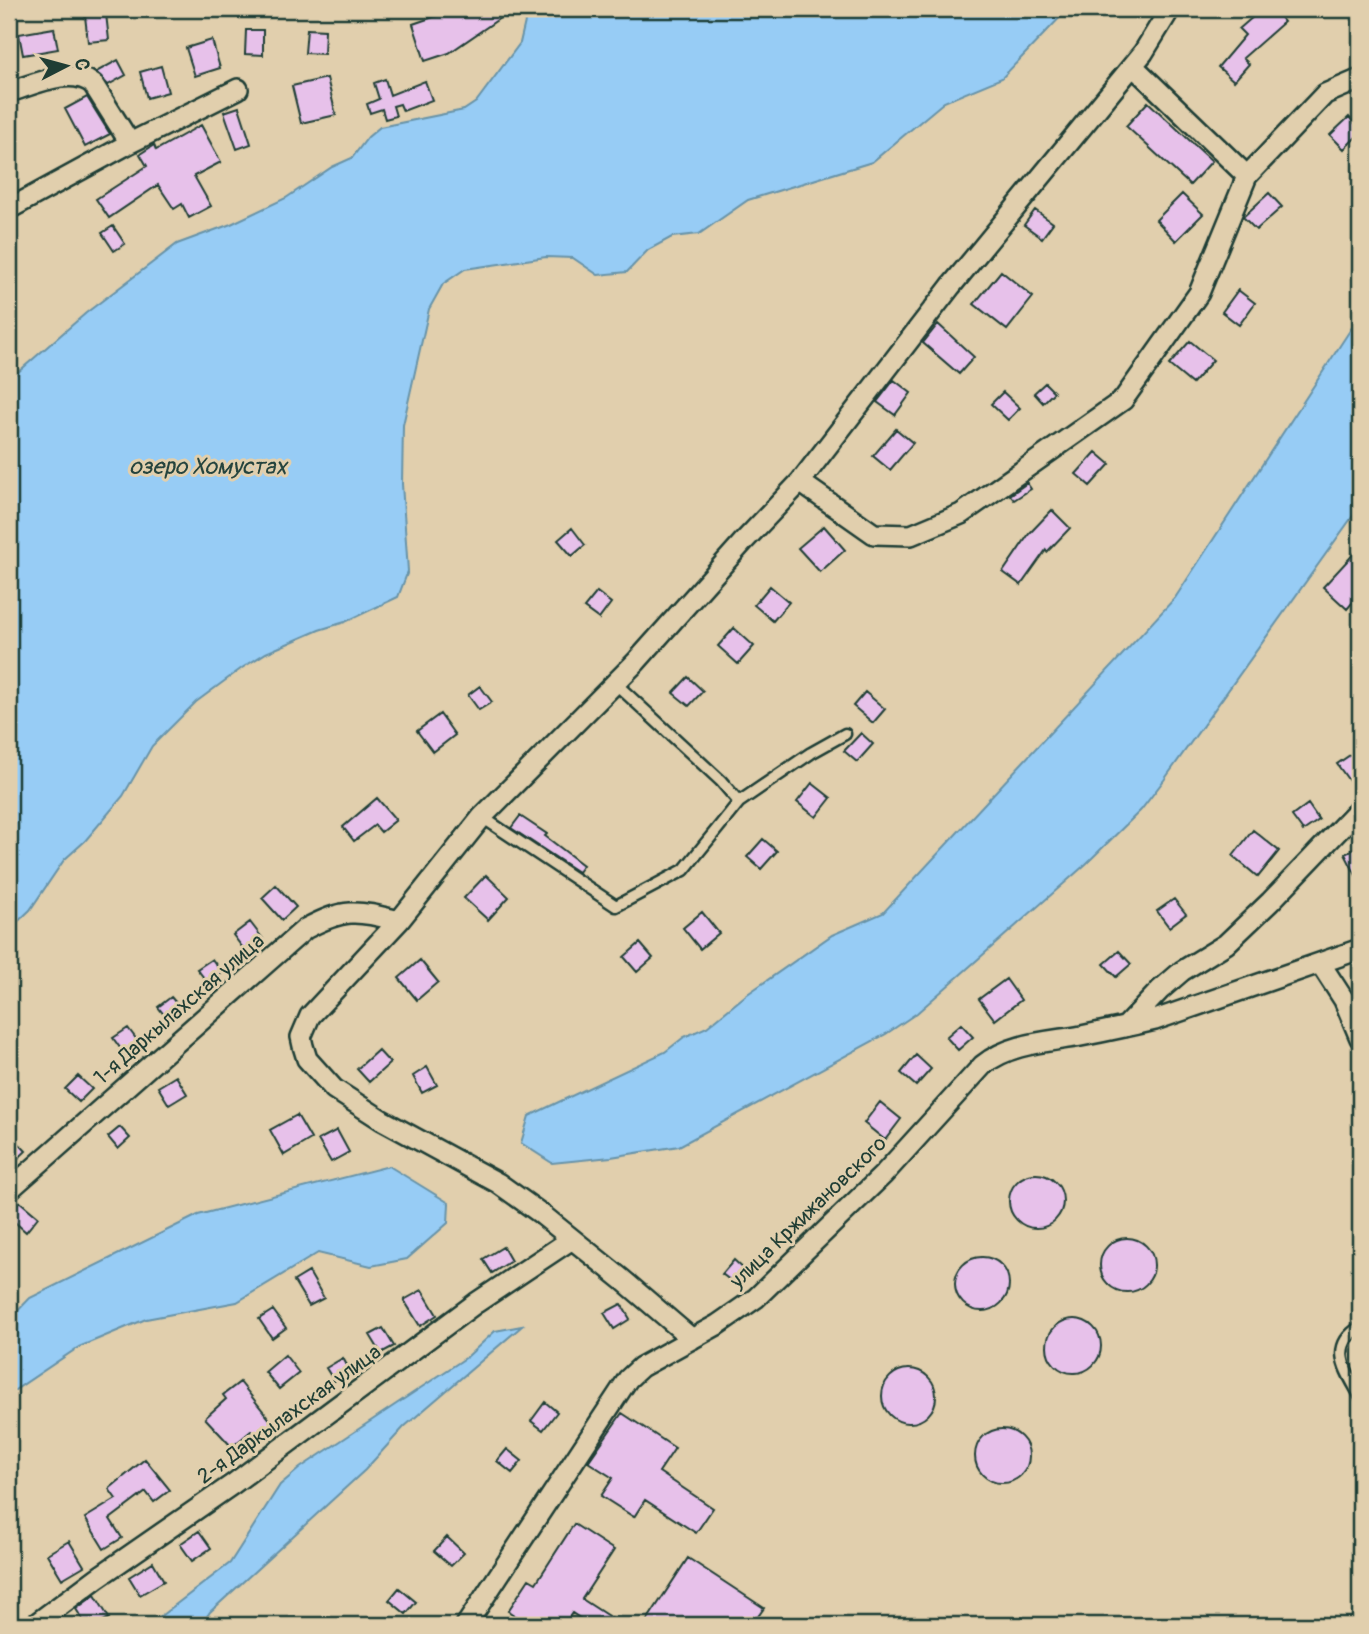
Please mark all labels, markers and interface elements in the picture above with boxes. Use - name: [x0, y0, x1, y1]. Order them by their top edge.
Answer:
- north arrow: [32, 32, 102, 102]
- text: С: [69, 57, 94, 72]
- water label: озеро Хомустах: [129, 452, 289, 481]
- street label: 1-я Даркылахская улица: [88, 928, 270, 1091]
- street label: улица Кржижановского: [723, 1130, 893, 1295]
- street label: 2-я Даркылахская улица: [192, 1339, 387, 1490]

